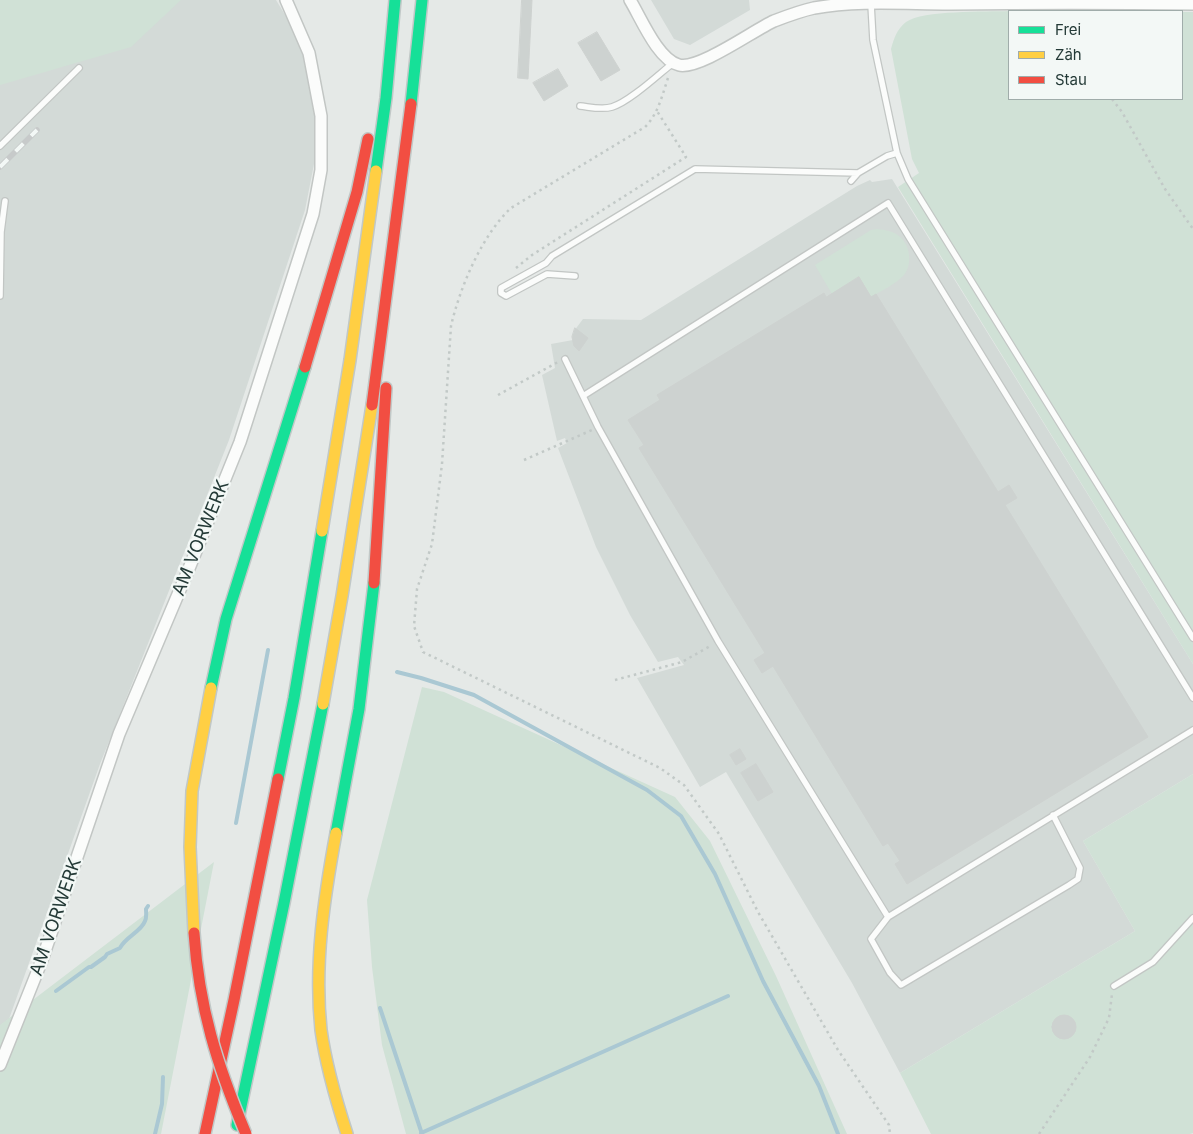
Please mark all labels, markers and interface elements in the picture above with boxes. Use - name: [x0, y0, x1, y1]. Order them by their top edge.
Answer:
- legend: [1008, 10, 1183, 100]
- text: Frei: [1055, 20, 1081, 39]
- text: Zäh: [1055, 45, 1082, 64]
- text: Stau: [1055, 70, 1087, 89]
- street label: AM VORWERK: [168, 477, 234, 599]
- street label: AM VORWERK: [26, 855, 86, 979]

